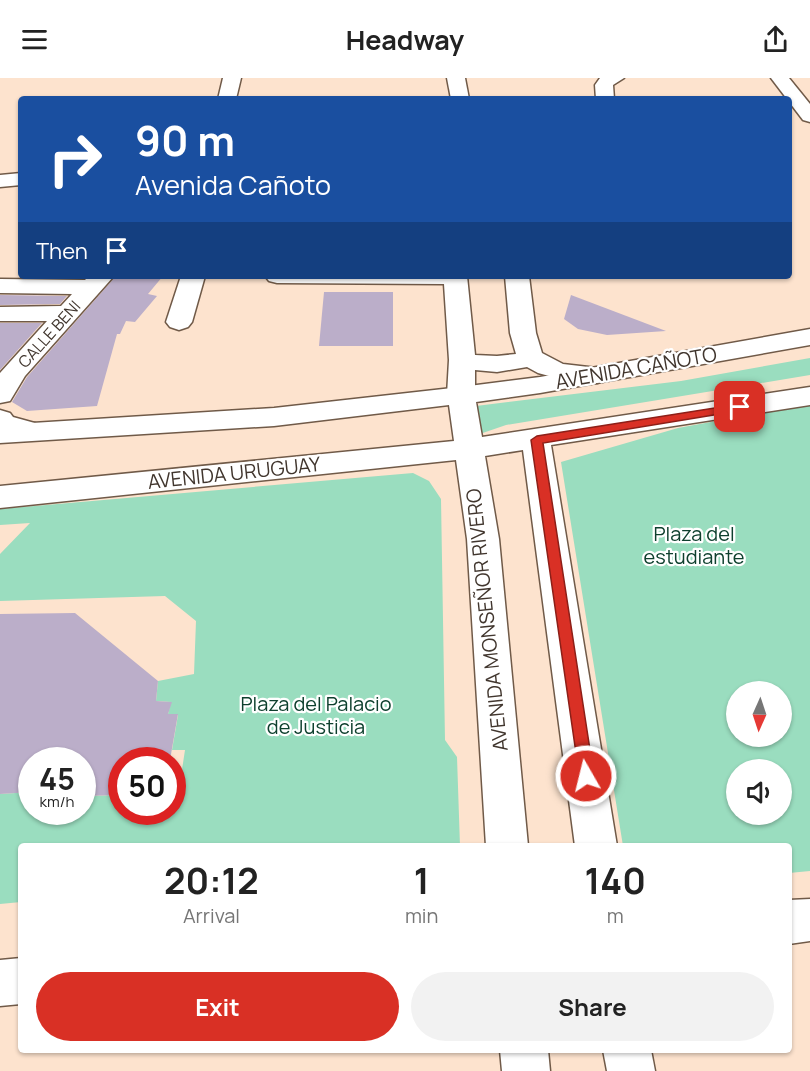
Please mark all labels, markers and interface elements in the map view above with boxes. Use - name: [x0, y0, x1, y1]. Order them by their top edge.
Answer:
- text: Headway: [346, 21, 464, 58]
- icon: menu: [18, 23, 51, 56]
- icon: share: [759, 23, 792, 56]
- text: 90 m: [135, 111, 235, 169]
- icon: right: [36, 120, 114, 198]
- text: Avenida Cañoto: [135, 166, 331, 203]
- icon: arrive: [100, 234, 133, 267]
- text: Then: [36, 236, 88, 266]
- street label: CALLE BENI: [13, 296, 85, 372]
- street label: AVENIDA CAÑOTO: [553, 340, 719, 395]
- pin: [714, 381, 765, 432]
- icon: arrive: [723, 390, 756, 423]
- street label: AVENIDA URUGUAY: [146, 450, 323, 495]
- street label: AVENIDA MONSEÑOR RIVERO: [459, 487, 514, 753]
- park label: Plaza del estudiante: [644, 520, 744, 570]
- north arrow: [726, 681, 792, 747]
- map controls: [726, 681, 792, 825]
- park label: Plaza del Palacio de Justicia: [241, 690, 392, 740]
- position arrow: [554, 744, 618, 808]
- speed limit sign: 50: [108, 747, 186, 825]
- text: 45: [39, 758, 75, 799]
- button: sound: [726, 759, 792, 825]
- text: km/h: [40, 791, 74, 812]
- text: 20:12: [164, 856, 259, 905]
- text: 1: [414, 856, 430, 905]
- text: 140: [585, 856, 646, 905]
- text: Arrival: [183, 902, 240, 929]
- text: min: [405, 902, 438, 929]
- text: m: [607, 902, 624, 929]
- button: Exit: [36, 972, 399, 1041]
- button: Share: [411, 972, 774, 1041]

